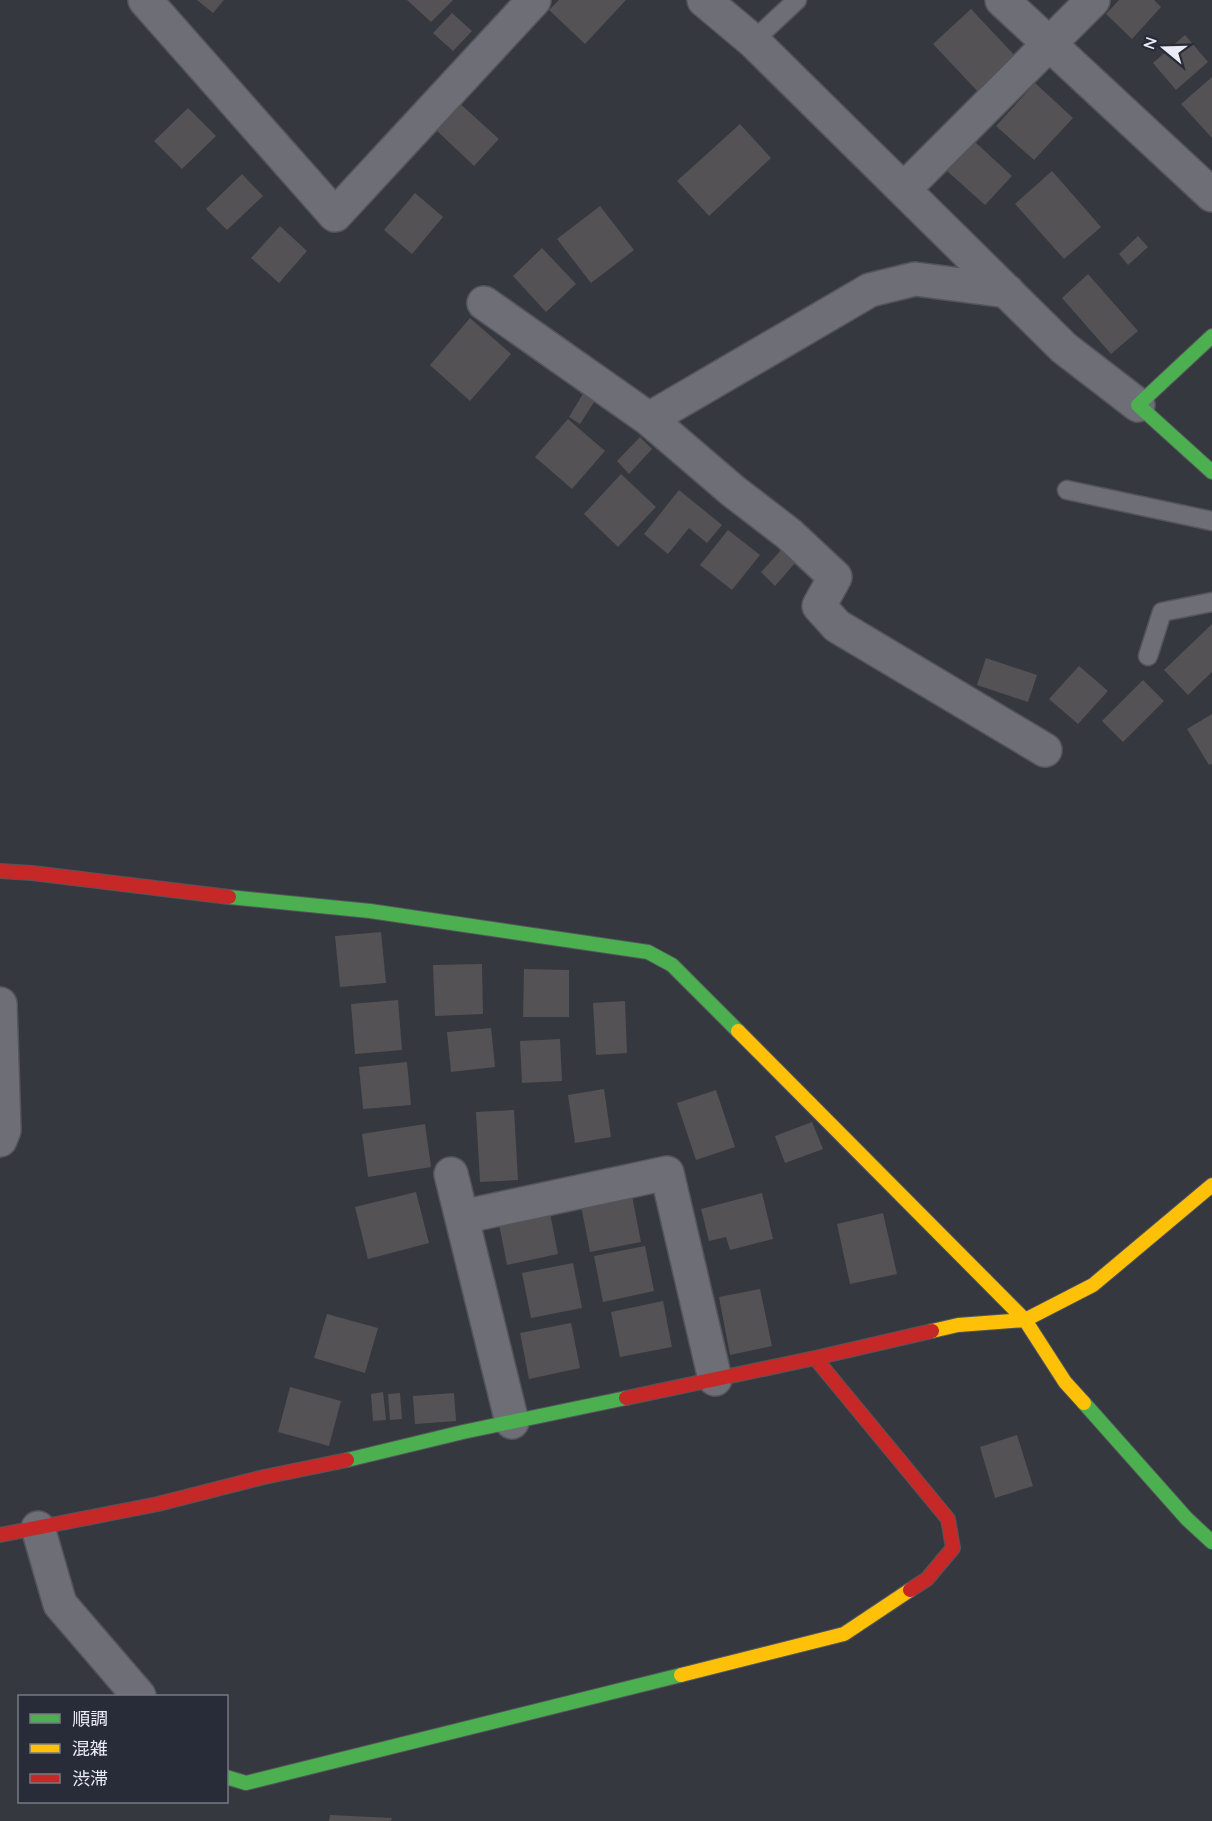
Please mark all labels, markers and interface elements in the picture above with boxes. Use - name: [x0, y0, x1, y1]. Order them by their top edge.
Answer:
- north arrow: [1134, 18, 1194, 78]
- text: N: [1138, 34, 1161, 52]
- legend: [18, 1695, 228, 1803]
- text: 順調: [72, 1707, 108, 1730]
- text: 混雑: [72, 1737, 108, 1760]
- text: 渋滞: [72, 1767, 108, 1790]

